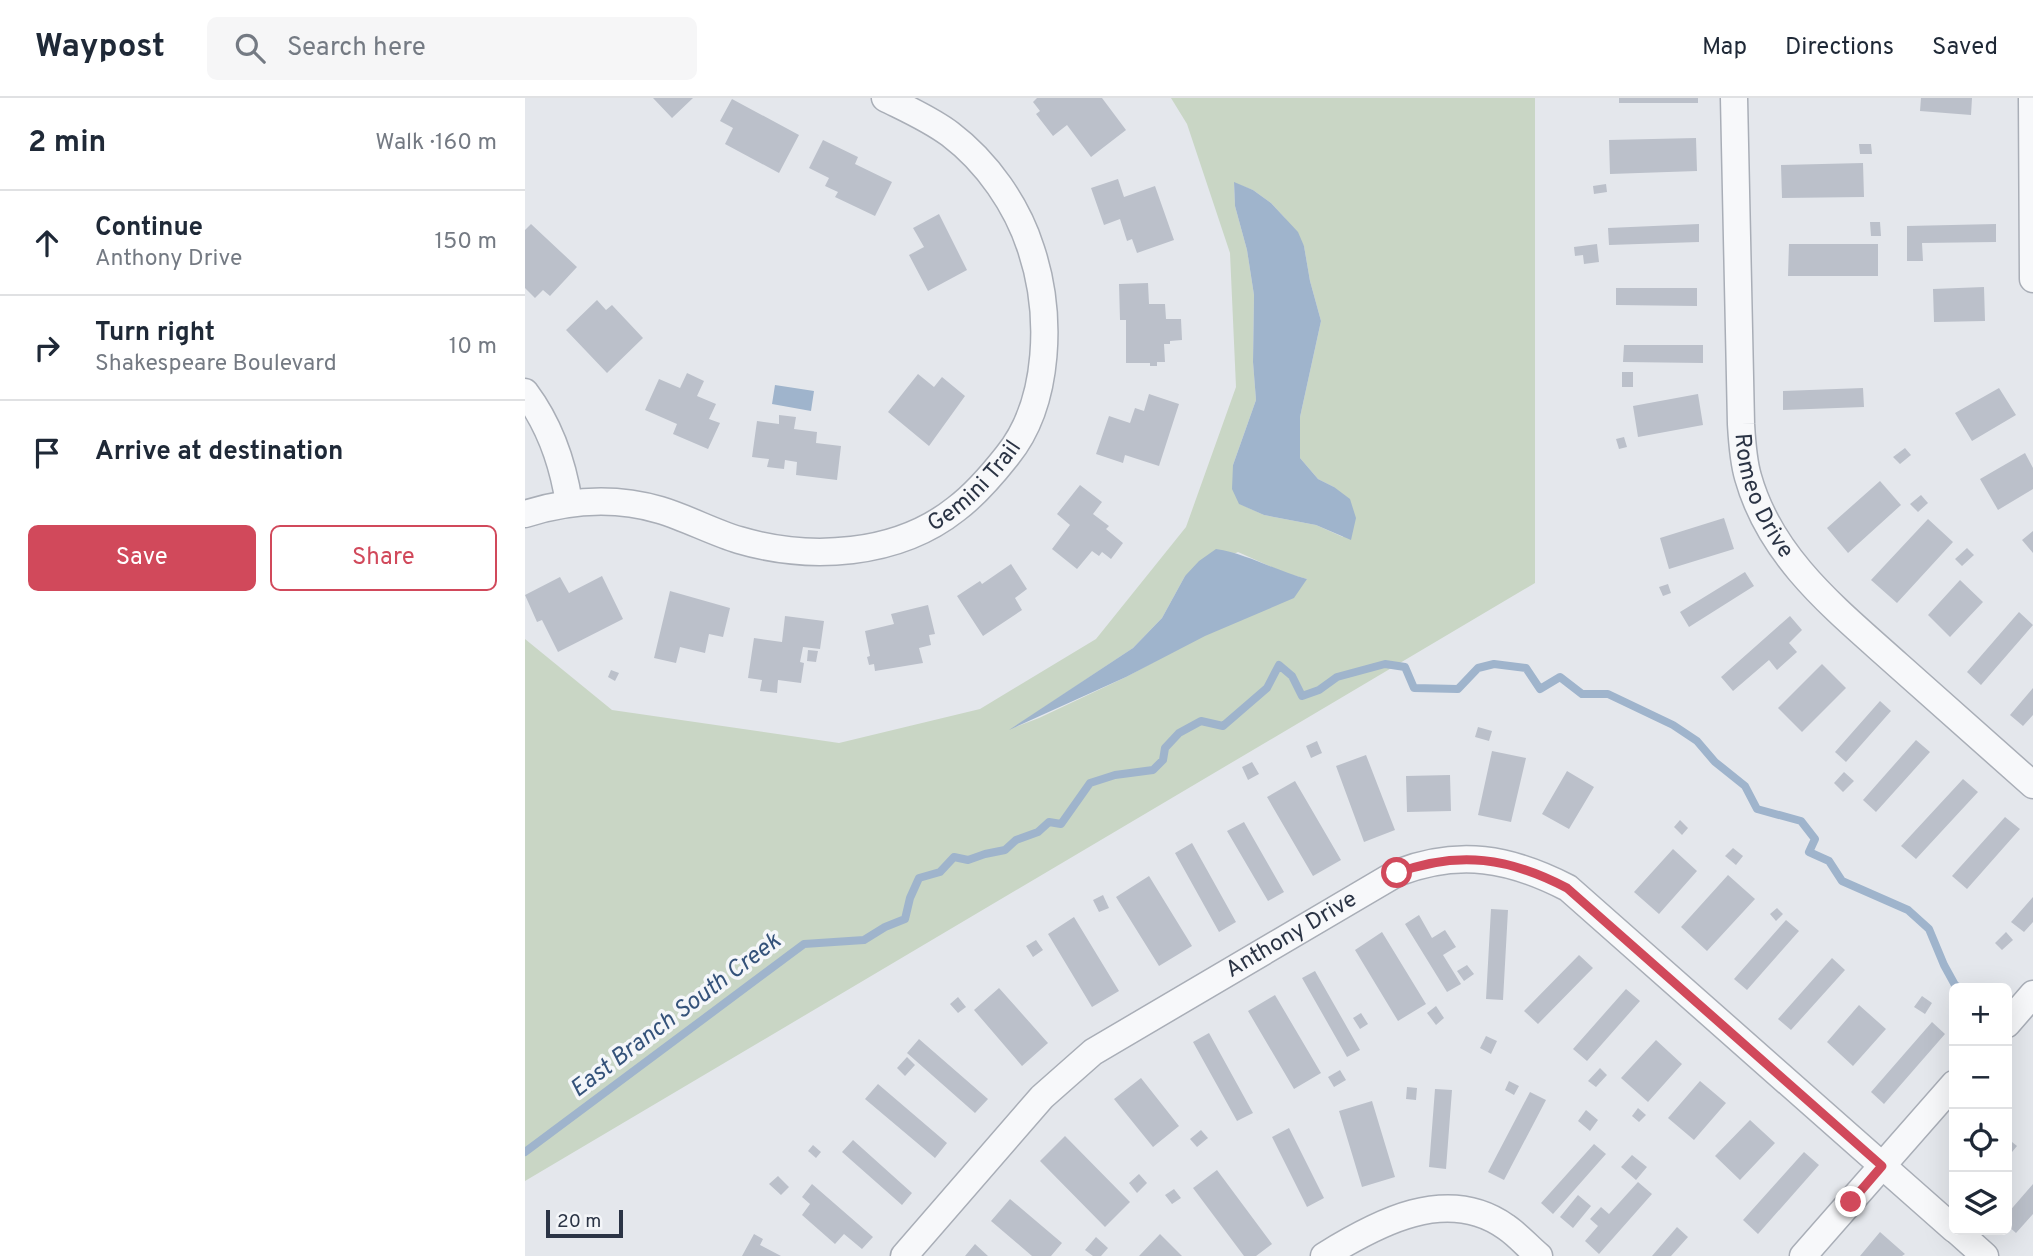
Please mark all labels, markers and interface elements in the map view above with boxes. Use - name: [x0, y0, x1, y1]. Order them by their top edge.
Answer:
- search box: [207, 17, 697, 80]
- text: Waypost: [35, 27, 165, 69]
- icon: search: [231, 29, 269, 67]
- text: Search here: [287, 32, 426, 65]
- text: Map: [1702, 33, 1747, 63]
- text: Directions: [1785, 33, 1894, 63]
- text: Saved: [1932, 33, 1998, 63]
- text: 2 min: [28, 125, 106, 162]
- text: Walk · 160 m: [375, 129, 497, 158]
- text: Continue: [95, 212, 203, 245]
- icon: ahead: [28, 224, 66, 262]
- text: 150 m: [435, 228, 497, 257]
- text: Anthony Drive: [95, 245, 242, 274]
- text: Turn right: [95, 317, 215, 350]
- icon: right: [28, 329, 66, 367]
- text: 10 m: [449, 333, 497, 362]
- text: Shakespeare Boulevard: [95, 350, 337, 379]
- street label: Romeo Drive: [1727, 432, 1800, 564]
- icon: arrive: [28, 434, 66, 472]
- street label: Gemini Trail: [922, 435, 1028, 539]
- text: Arrive at destination: [95, 436, 343, 469]
- button: Save: [28, 525, 256, 591]
- button: Share: [270, 525, 497, 591]
- route start: [1381, 857, 1412, 888]
- street label: Anthony Drive: [1221, 885, 1362, 985]
- water label: East Branch South Creek: [565, 926, 788, 1105]
- map controls: [1949, 983, 2012, 1235]
- button: +: [1949, 983, 2012, 1046]
- button: −: [1949, 1046, 2012, 1109]
- button: locate: [1949, 1109, 2012, 1172]
- button: layers: [1949, 1172, 2012, 1235]
- route end: [1835, 1186, 1866, 1217]
- scale bar: [546, 1207, 623, 1239]
- text: 20 m: [557, 1210, 601, 1234]

